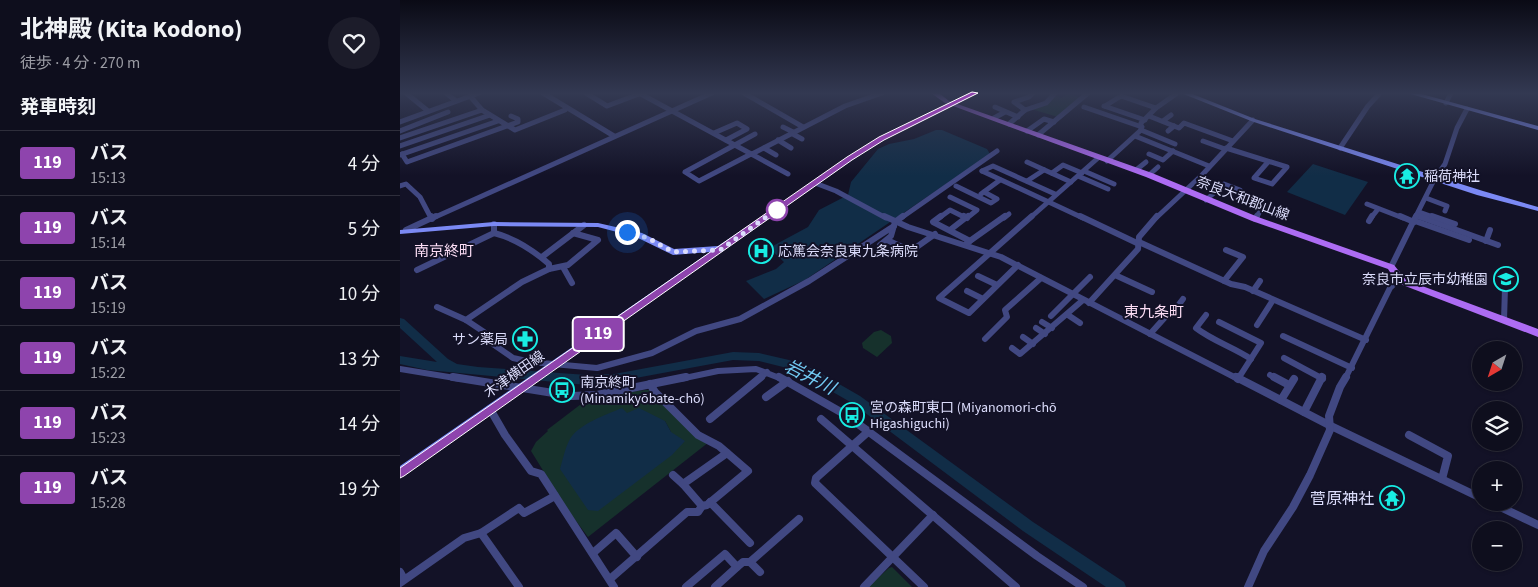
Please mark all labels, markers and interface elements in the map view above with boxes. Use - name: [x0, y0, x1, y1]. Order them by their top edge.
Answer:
- text: 北神殿 (Kita Kodono): [20, 12, 243, 47]
- button: heart: [328, 17, 380, 69]
- text: 徒歩 · 4 分 · 270 m: [20, 52, 140, 74]
- text: 発車時刻: [20, 94, 96, 121]
- text: バス: [90, 140, 128, 167]
- text: 119: [33, 150, 62, 175]
- text: 4 分: [348, 151, 380, 178]
- temple icon: 稲荷神社: [1394, 163, 1420, 189]
- text: 15:13: [90, 167, 126, 189]
- place label: 稲荷神社: [1424, 167, 1480, 187]
- street label: 奈良大和郡山線: [1193, 172, 1292, 226]
- unlabelled marker: [766, 199, 788, 221]
- text: バス: [90, 205, 128, 232]
- text: 119: [33, 215, 62, 240]
- text: 5 分: [348, 216, 380, 243]
- your location: [615, 220, 640, 245]
- text: 15:14: [90, 232, 126, 254]
- hospital icon: 応篤会奈良東九条病院: [748, 238, 774, 264]
- district label: 南京終町: [414, 241, 474, 262]
- place label: 応篤会奈良東九条病院: [778, 242, 918, 262]
- school or university icon: 奈良市立辰市幼稚園: [1493, 266, 1519, 292]
- text: バス: [90, 270, 128, 297]
- place label: 奈良市立辰市幼稚園: [1362, 270, 1488, 290]
- text: 119: [33, 280, 62, 305]
- text: 10 分: [338, 281, 380, 308]
- text: 15:19: [90, 297, 126, 319]
- district label: 東九条町: [1124, 302, 1184, 323]
- line badge: 119: [569, 318, 627, 350]
- text: 119: [584, 321, 612, 346]
- pharmacy icon: サン薬局: [512, 326, 538, 352]
- place label: サン薬局: [452, 330, 508, 350]
- text: バス: [90, 335, 128, 362]
- north arrow: [1472, 341, 1522, 391]
- map controls: [1472, 341, 1522, 571]
- text: 119: [33, 345, 62, 370]
- text: 13 分: [338, 346, 380, 373]
- street label: 木津横田線: [480, 347, 549, 403]
- water label: 岩井川: [780, 354, 841, 402]
- text: 15:22: [90, 362, 126, 384]
- place label: 南京終町 (Minamikyōbate-chō): [580, 373, 705, 409]
- bus stop icon: 南京終町 (Minamikyōbate-chō): [549, 377, 575, 403]
- place label: 宮の森町東口 (Miyanomori-chō Higashiguchi): [870, 398, 1057, 434]
- text: バス: [90, 400, 128, 427]
- button: layers: [1472, 401, 1522, 451]
- bus stop icon: 宮の森町東口 (Miyanomori-chō Higashiguchi): [839, 402, 865, 428]
- text: 119: [33, 410, 62, 435]
- text: 14 分: [338, 411, 380, 438]
- text: 15:23: [90, 427, 126, 449]
- button: +: [1472, 461, 1522, 511]
- text: バス: [90, 465, 128, 492]
- text: 119: [33, 475, 62, 500]
- text: 19 分: [338, 476, 380, 503]
- temple icon: 菅原神社: [1379, 485, 1405, 511]
- place label: 菅原神社: [1310, 488, 1374, 510]
- text: 15:28: [90, 492, 126, 514]
- button: −: [1472, 521, 1522, 571]

